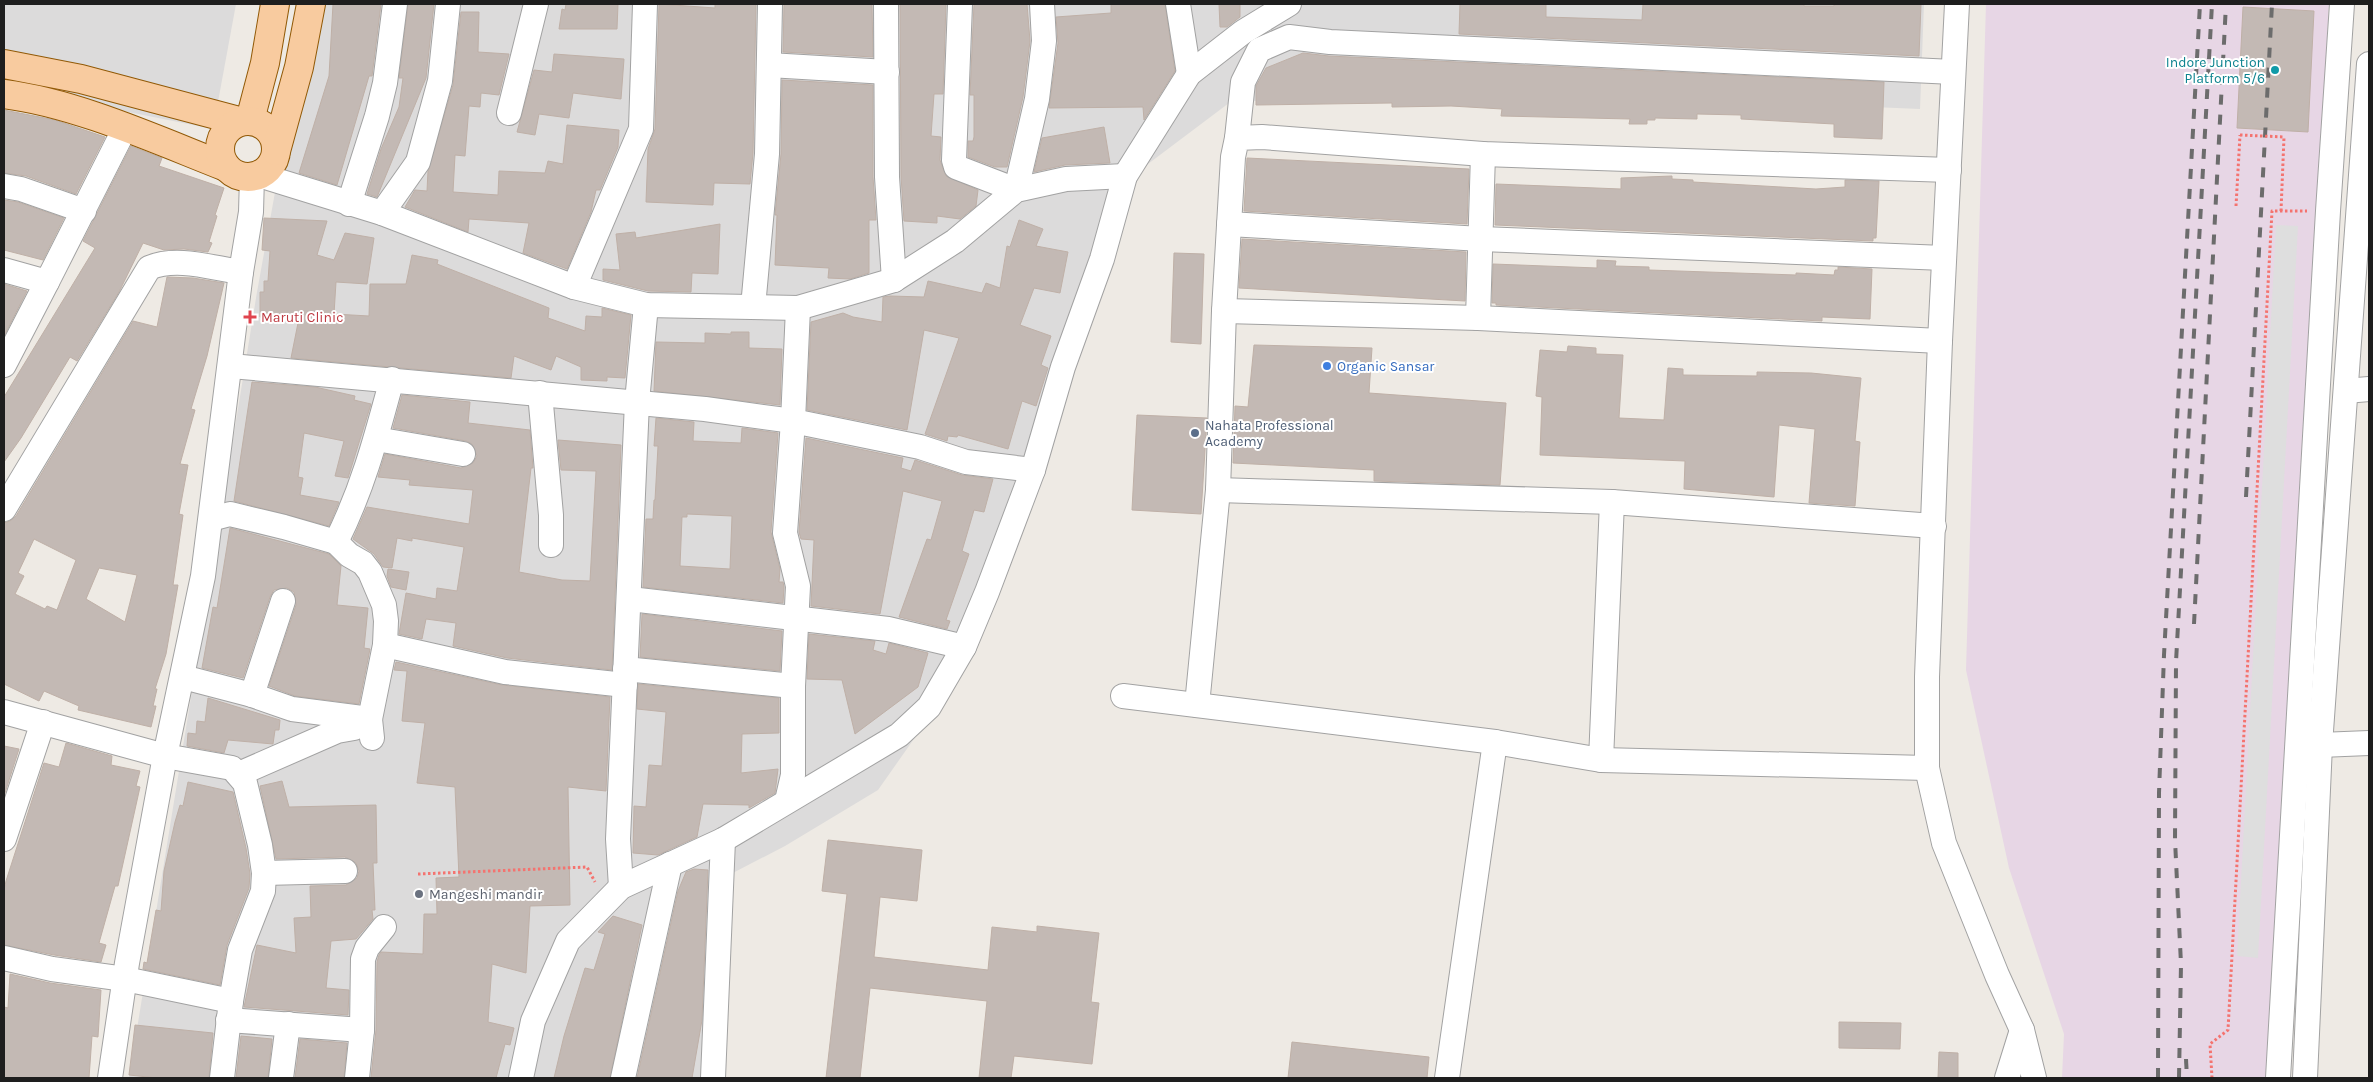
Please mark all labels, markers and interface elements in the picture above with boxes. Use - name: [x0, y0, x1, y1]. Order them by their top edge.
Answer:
- place label: Indore Junction Platform 5/6: [2166, 54, 2265, 87]
- marker: Indore Junction Platform 5/6: [2269, 64, 2281, 76]
- place label: Maruti Clinic: [261, 309, 343, 326]
- marker: Maruti Clinic: [243, 310, 257, 324]
- place label: Organic Sansar: [1337, 358, 1435, 375]
- marker: Organic Sansar: [1321, 360, 1333, 372]
- place label: Nahata Professional Academy: [1205, 417, 1334, 450]
- marker: Nahata Professional Academy: [1189, 427, 1201, 439]
- place label: Mangeshi mandir: [429, 886, 543, 903]
- marker: Mangeshi mandir: [413, 888, 425, 900]

